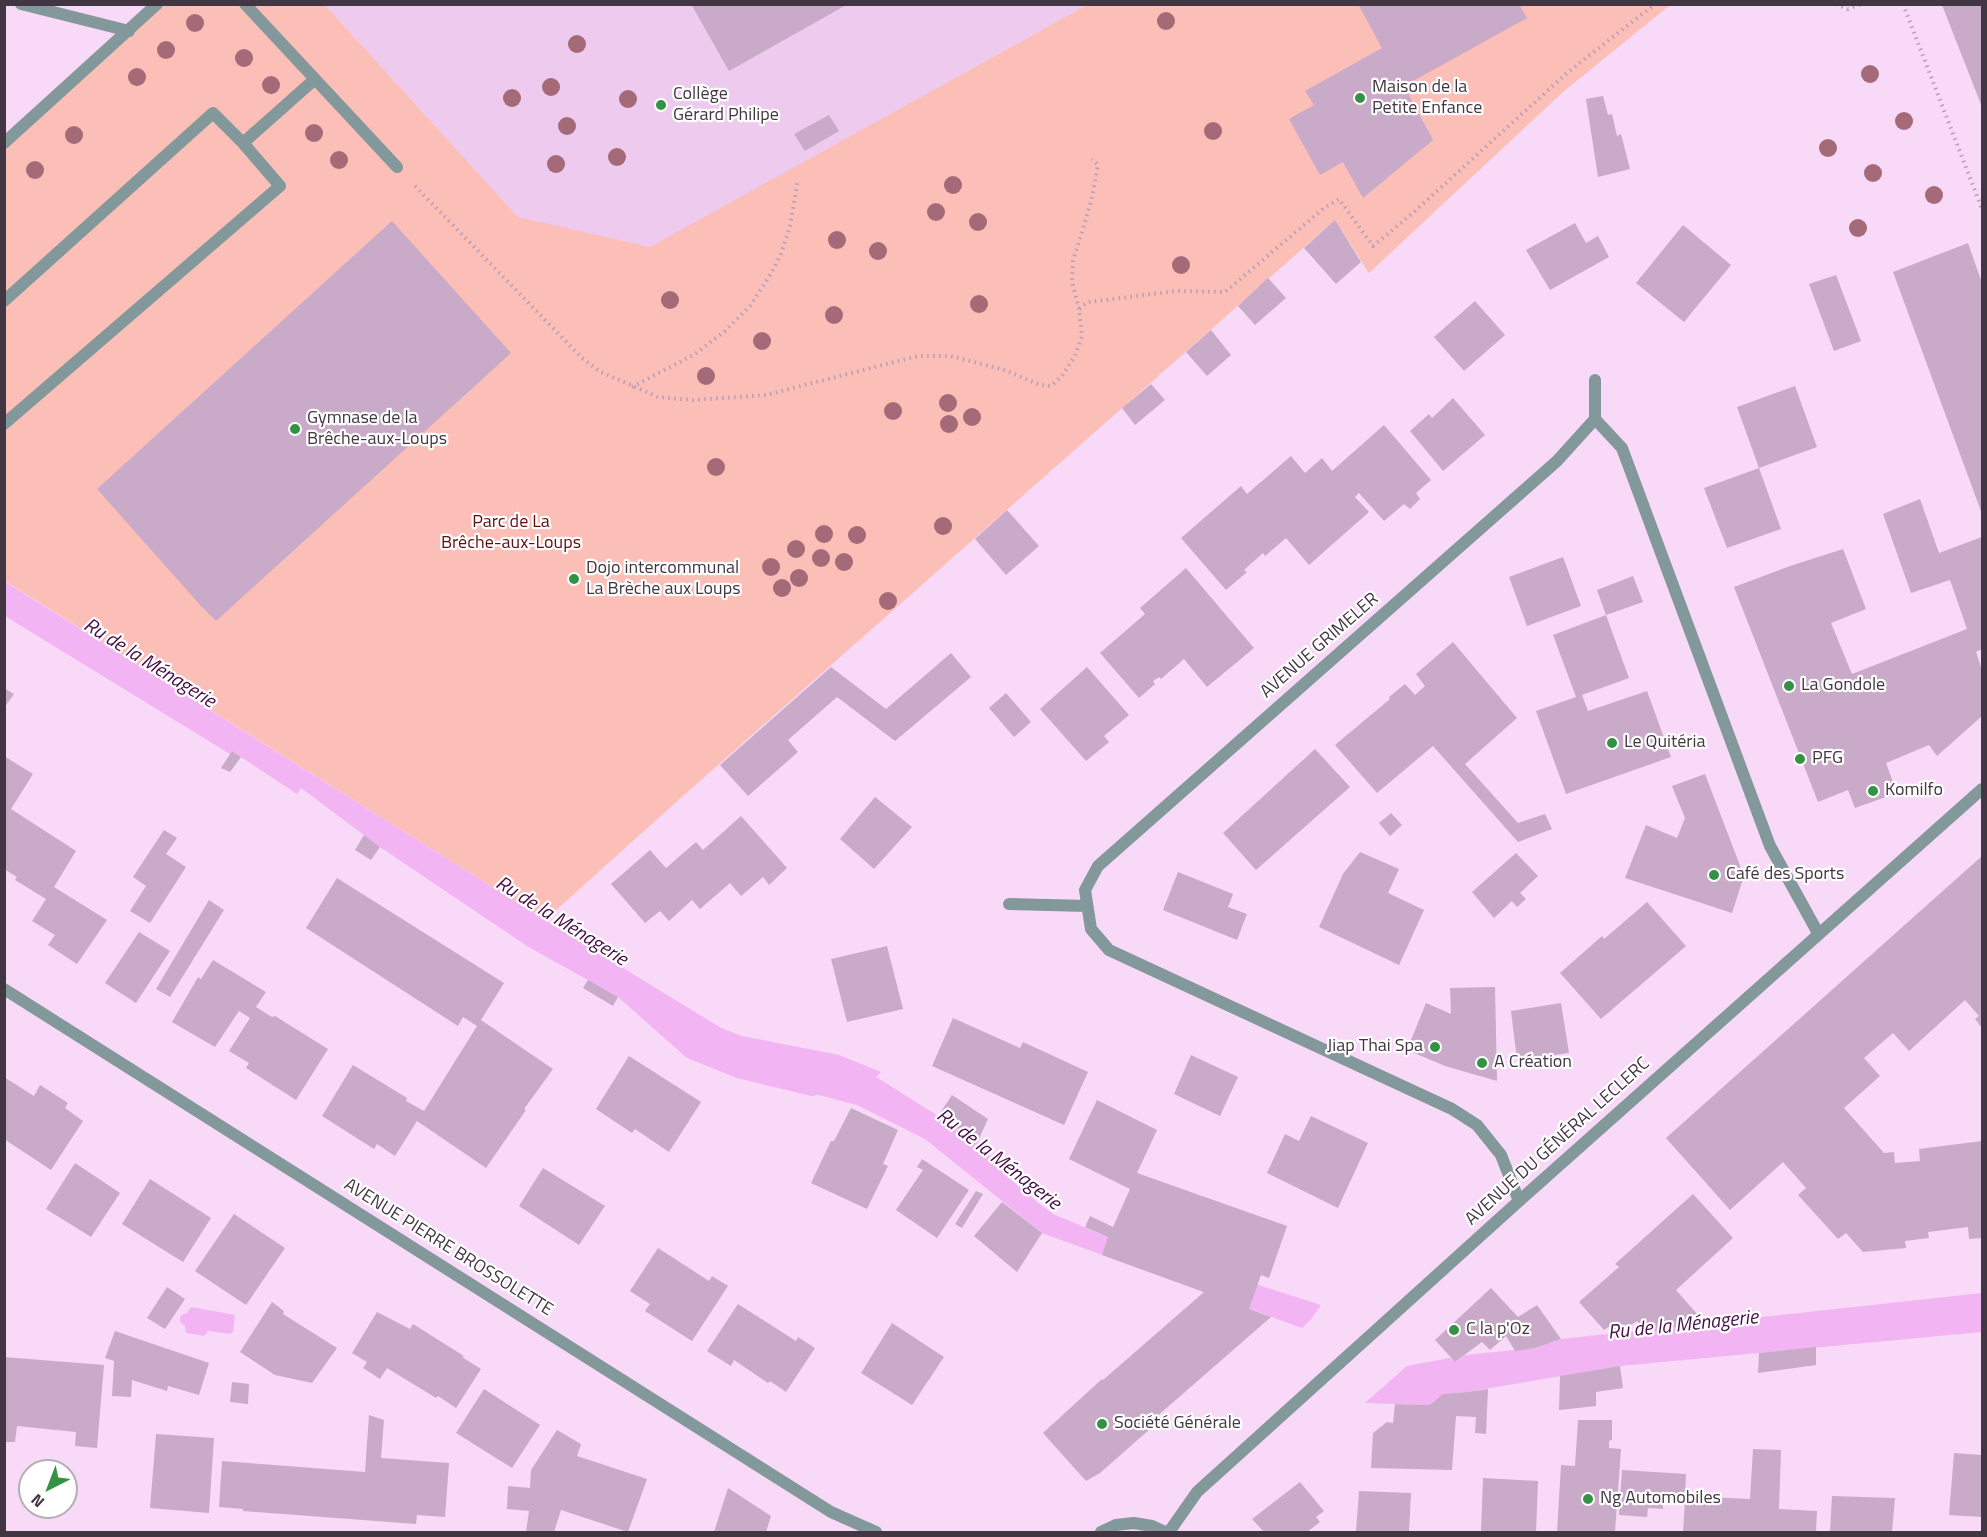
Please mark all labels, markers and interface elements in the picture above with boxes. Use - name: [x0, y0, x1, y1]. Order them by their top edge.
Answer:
- place label: Maison de la Petite Enfance: [1372, 77, 1482, 119]
- place label: Collège Gérard Philipe: [673, 84, 779, 127]
- marker: Maison de la Petite Enfance: [1353, 91, 1367, 105]
- marker: Collège Gérard Philipe: [654, 98, 668, 112]
- place label: Gymnase de la Brêche-aux-Loups: [307, 408, 447, 450]
- marker: Gymnase de la Brêche-aux-Loups: [288, 422, 302, 436]
- park label: Parc de La Brêche-aux-Loups: [441, 512, 581, 554]
- place label: Dojo intercommunal La Brèche aux Loups: [586, 558, 741, 600]
- marker: Dojo intercommunal La Brèche aux Loups: [567, 572, 581, 586]
- street label: AVENUE GRIMELER: [1256, 589, 1384, 703]
- water label: Ru de la Ménagerie: [79, 614, 219, 714]
- place label: La Gondole: [1801, 675, 1885, 697]
- marker: La Gondole: [1782, 679, 1796, 693]
- place label: Le Quitéria: [1624, 732, 1706, 754]
- marker: Le Quitéria: [1605, 736, 1619, 750]
- place label: PFG: [1812, 748, 1843, 770]
- marker: PFG: [1793, 752, 1807, 766]
- place label: Komilfo: [1885, 780, 1943, 802]
- marker: Komilfo: [1866, 784, 1880, 798]
- place label: Café des Sports: [1726, 864, 1844, 886]
- marker: Café des Sports: [1707, 868, 1721, 882]
- water label: Ru de la Ménagerie: [491, 872, 631, 972]
- place label: Jiap Thai Spa: [1327, 1036, 1423, 1058]
- marker: Jiap Thai Spa: [1428, 1040, 1442, 1054]
- place label: A Création: [1494, 1052, 1572, 1074]
- street label: AVENUE DU GÉNÉRAL LECLERC: [1461, 1053, 1655, 1231]
- marker: A Création: [1475, 1056, 1489, 1070]
- water label: Ru de la Ménagerie: [931, 1104, 1065, 1216]
- street label: AVENUE PIERRE BROSSOLETTE: [339, 1175, 557, 1321]
- water label: Ru de la Ménagerie: [1607, 1306, 1759, 1346]
- place label: C la p'Oz: [1466, 1319, 1530, 1341]
- marker: C la p'Oz: [1447, 1323, 1461, 1337]
- place label: Société Générale: [1114, 1413, 1241, 1435]
- marker: Société Générale: [1095, 1417, 1109, 1431]
- north arrow: [18, 1459, 78, 1519]
- text: N: [25, 1488, 49, 1514]
- place label: Ng Automobiles: [1600, 1488, 1721, 1510]
- marker: Ng Automobiles: [1581, 1492, 1595, 1506]

